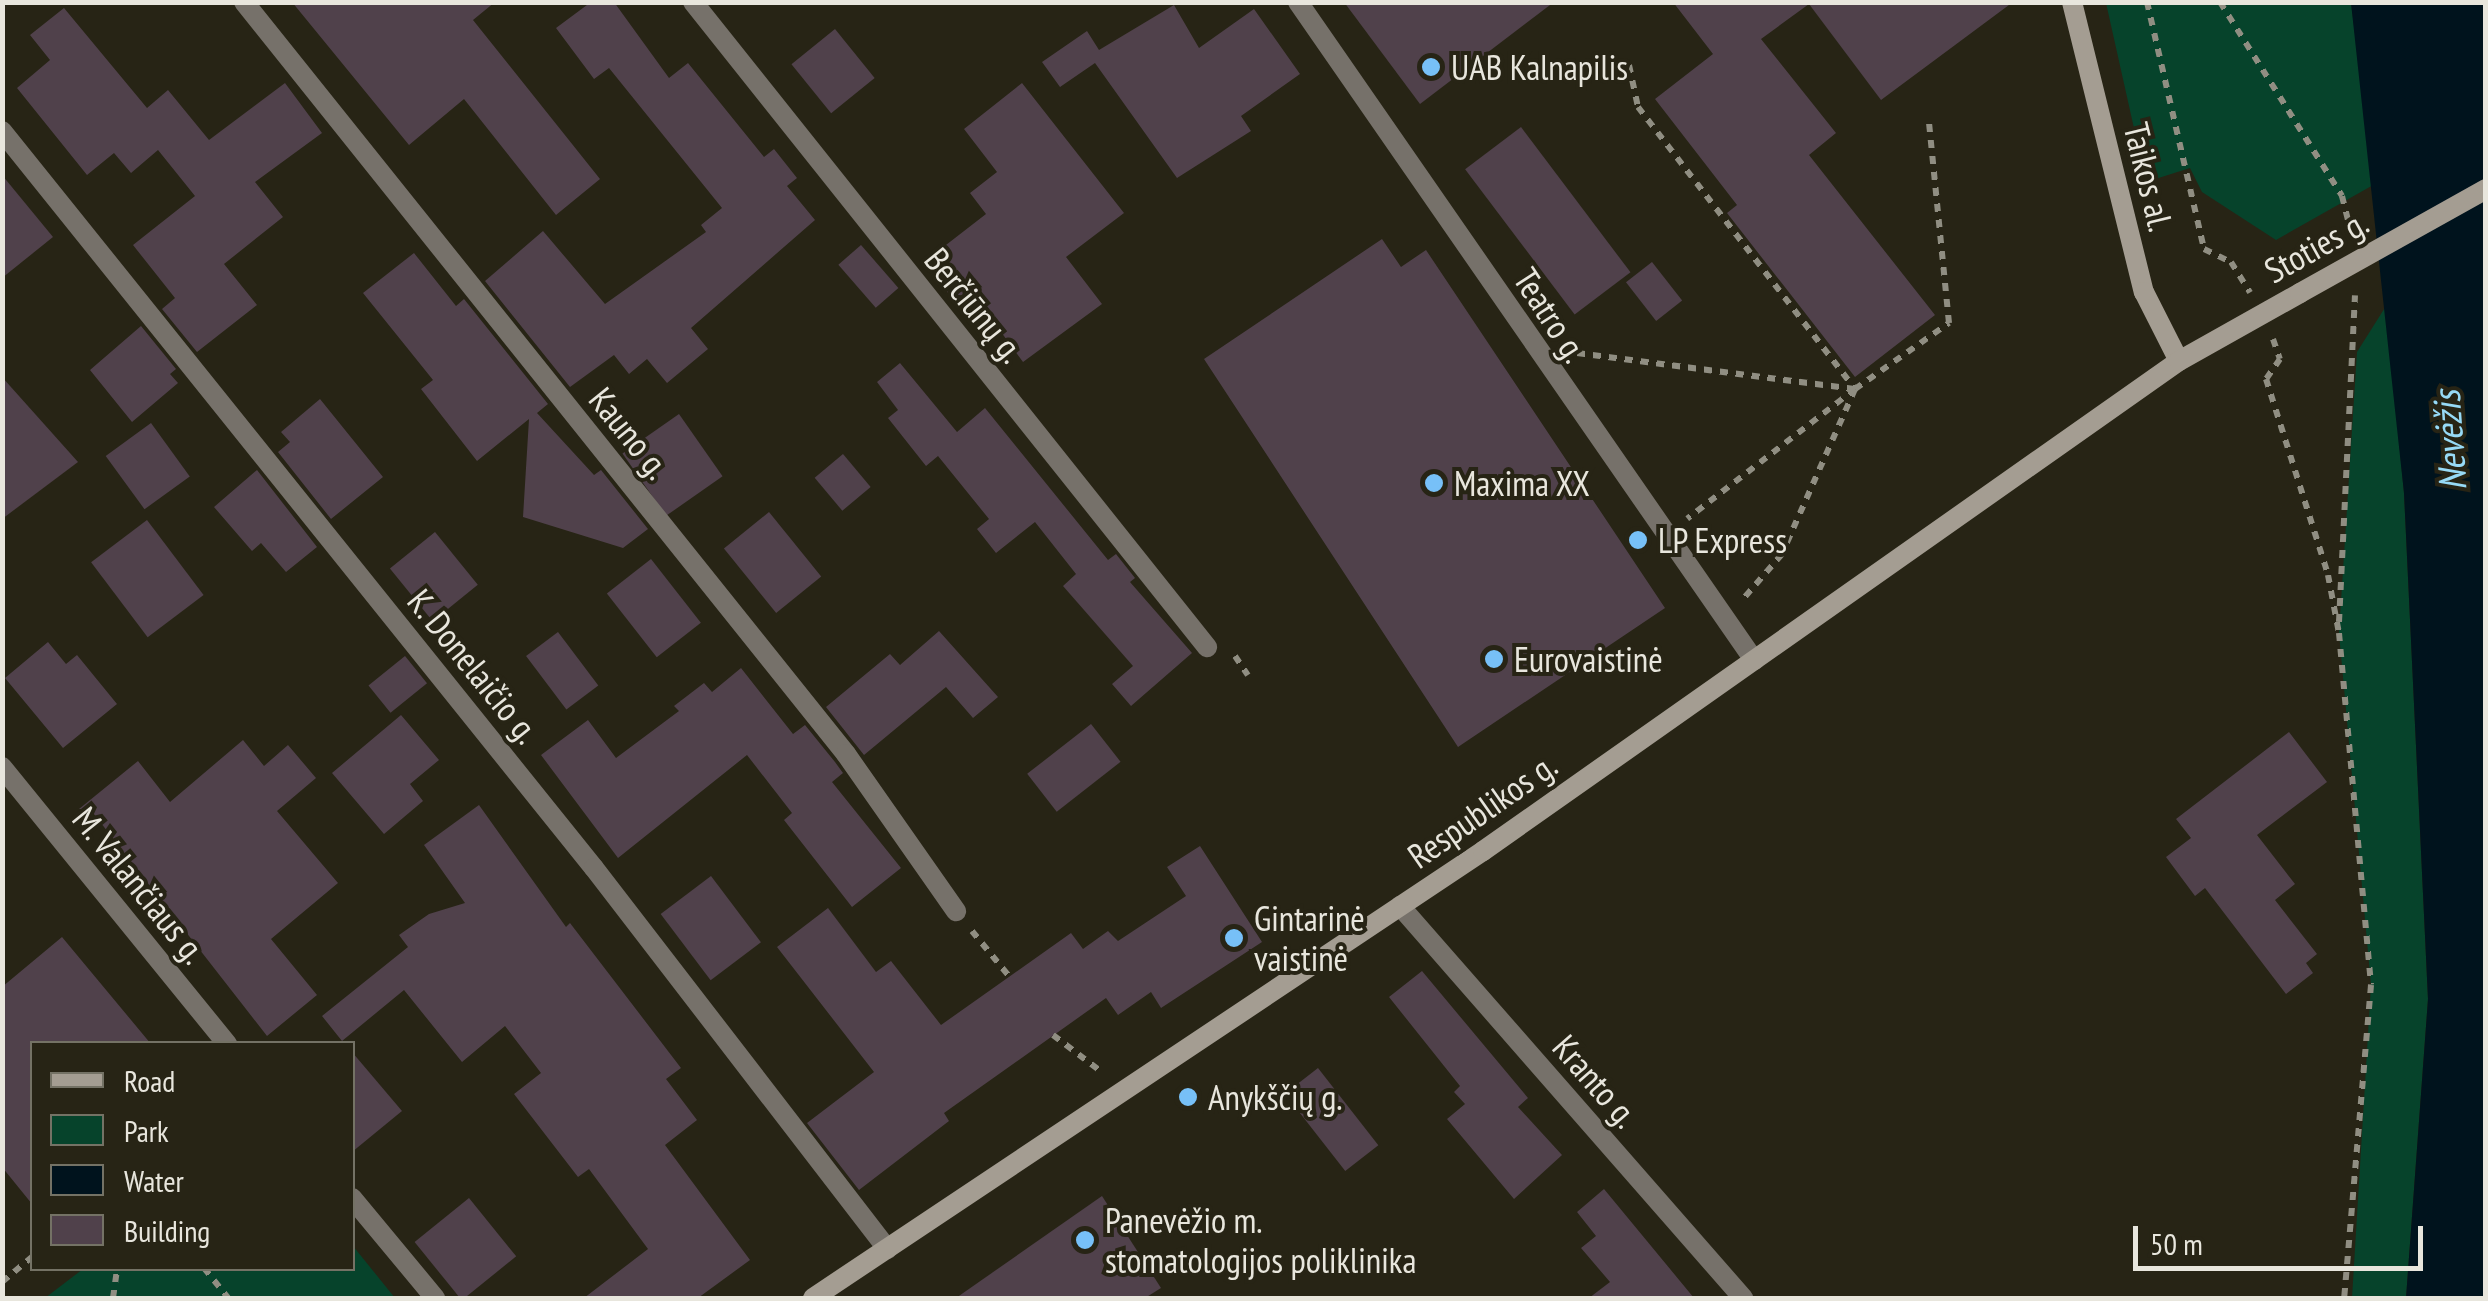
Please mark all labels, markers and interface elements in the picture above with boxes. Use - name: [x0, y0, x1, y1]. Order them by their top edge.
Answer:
- place label: UAB Kalnapilis: [1451, 46, 1628, 88]
- marker: UAB Kalnapilis: [1420, 56, 1442, 78]
- street label: Taikos al.: [2115, 118, 2183, 236]
- street label: Stoties g.: [2257, 201, 2375, 291]
- street label: Berčiūnų g.: [916, 239, 1034, 371]
- street label: Teatro g.: [1505, 260, 1597, 370]
- street label: Kauno g.: [581, 379, 679, 487]
- water label: Nevėžis: [2423, 389, 2475, 493]
- place label: Maxima XX: [1454, 462, 1591, 504]
- marker: Maxima XX: [1423, 472, 1445, 494]
- place label: LP Express: [1658, 519, 1788, 561]
- marker: LP Express: [1627, 529, 1649, 551]
- street label: K. Donelaičio g.: [399, 580, 549, 752]
- place label: Eurovaistinė: [1514, 638, 1663, 680]
- marker: Eurovaistinė: [1483, 648, 1505, 670]
- street label: Respublikos g.: [1399, 743, 1565, 877]
- street label: M. Valančiaus g.: [63, 797, 217, 973]
- place label: Gintarinė vaistinė: [1254, 897, 1365, 979]
- marker: Gintarinė vaistinė: [1223, 927, 1245, 949]
- street label: Kranto g.: [1544, 1026, 1648, 1136]
- legend: [30, 1041, 355, 1271]
- text: Road: [124, 1061, 175, 1100]
- place label: Anykščių g.: [1208, 1076, 1343, 1118]
- marker: Anykščių g.: [1177, 1086, 1199, 1108]
- text: Park: [124, 1111, 169, 1150]
- text: Water: [124, 1161, 184, 1200]
- place label: Panevėžio m. stomatologijos poliklinika: [1105, 1199, 1416, 1281]
- scale bar: [2138, 1206, 2428, 1268]
- text: Building: [124, 1211, 210, 1250]
- text: 50 m: [2150, 1224, 2203, 1263]
- marker: Panevėžio m. stomatologijos poliklinika: [1074, 1229, 1096, 1251]

